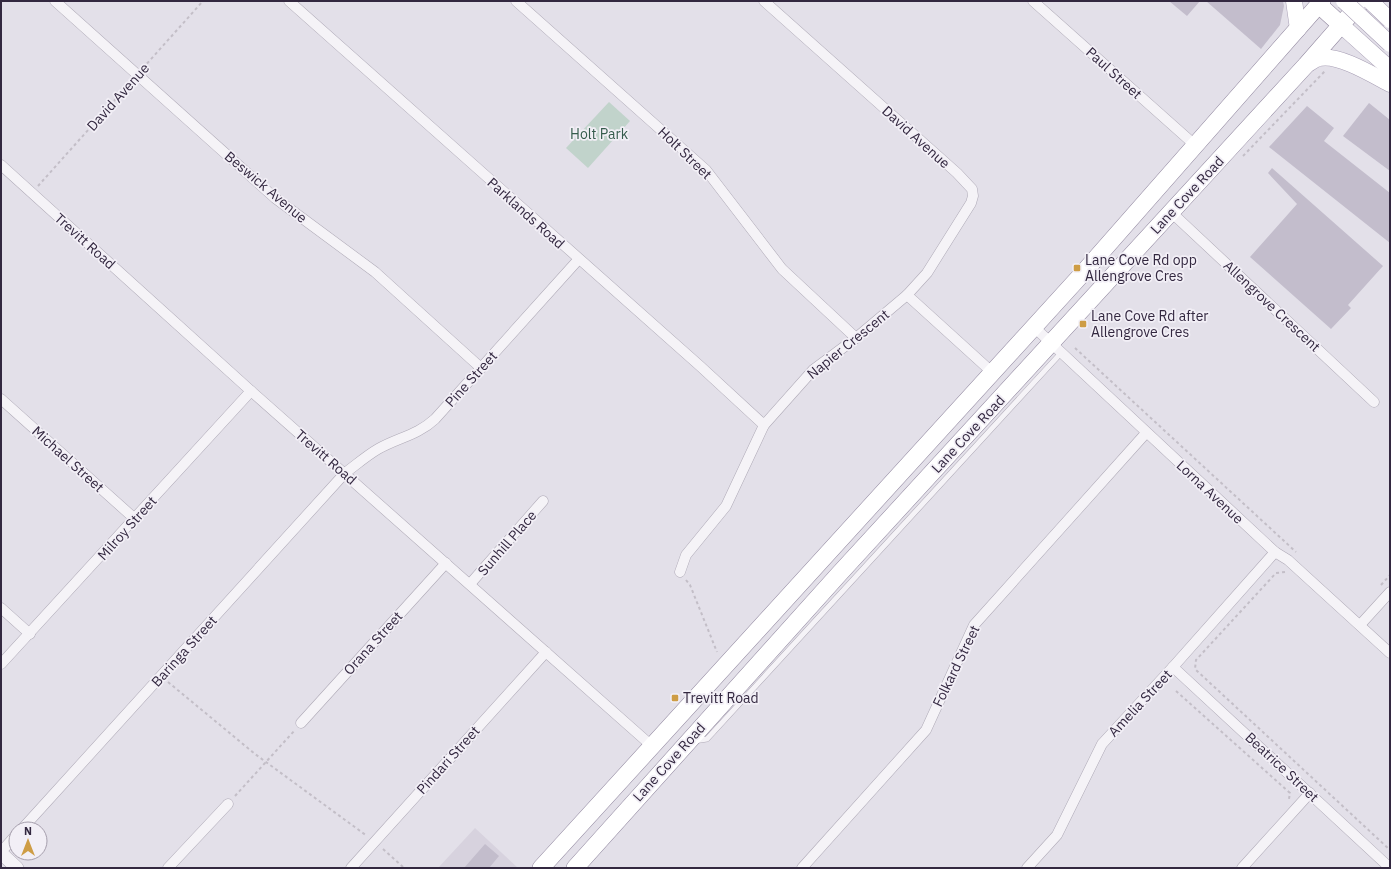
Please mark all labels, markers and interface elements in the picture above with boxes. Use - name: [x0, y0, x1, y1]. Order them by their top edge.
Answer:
- street label: Paul Street: [1082, 43, 1146, 103]
- street label: David Avenue: [83, 59, 153, 135]
- street label: David Avenue: [878, 102, 954, 172]
- street label: Holt Street: [654, 123, 716, 183]
- park label: Holt Park: [570, 125, 629, 143]
- street label: Beswick Avenue: [221, 147, 311, 227]
- street label: Lane Cove Road: [1146, 152, 1228, 238]
- street label: Parklands Road: [484, 174, 568, 252]
- street label: Trevitt Road: [51, 209, 119, 273]
- place label: Lane Cove Rd opp Allengrove Cres: [1085, 251, 1197, 285]
- street label: Allengrove Crescent: [1220, 256, 1324, 356]
- marker: Lane Cove Rd opp Allengrove Cres: [1072, 263, 1082, 273]
- street label: Napier Crescent: [803, 305, 893, 383]
- place label: Lane Cove Rd after Allengrove Cres: [1091, 307, 1208, 341]
- marker: Lane Cove Rd after Allengrove Cres: [1078, 319, 1088, 329]
- street label: Pine Street: [441, 347, 501, 411]
- street label: Lane Cove Road: [927, 391, 1009, 477]
- street label: Michael Street: [28, 422, 108, 496]
- street label: Trevitt Road: [292, 425, 360, 489]
- street label: Lorna Avenue: [1173, 456, 1248, 528]
- street label: Milroy Street: [93, 492, 161, 564]
- street label: Sunhill Place: [474, 506, 540, 579]
- street label: Orana Street: [340, 607, 406, 679]
- street label: Baringa Street: [147, 612, 221, 690]
- street label: Folkard Street: [928, 622, 984, 710]
- street label: Amelia Street: [1104, 666, 1176, 740]
- place label: Trevitt Road: [683, 689, 759, 707]
- marker: Trevitt Road: [670, 693, 680, 703]
- street label: Lane Cove Road: [629, 719, 709, 805]
- street label: Pindari Street: [413, 722, 483, 798]
- street label: Beatrice Street: [1241, 728, 1323, 806]
- north arrow: [8, 821, 48, 861]
- text: N: [24, 824, 32, 838]

